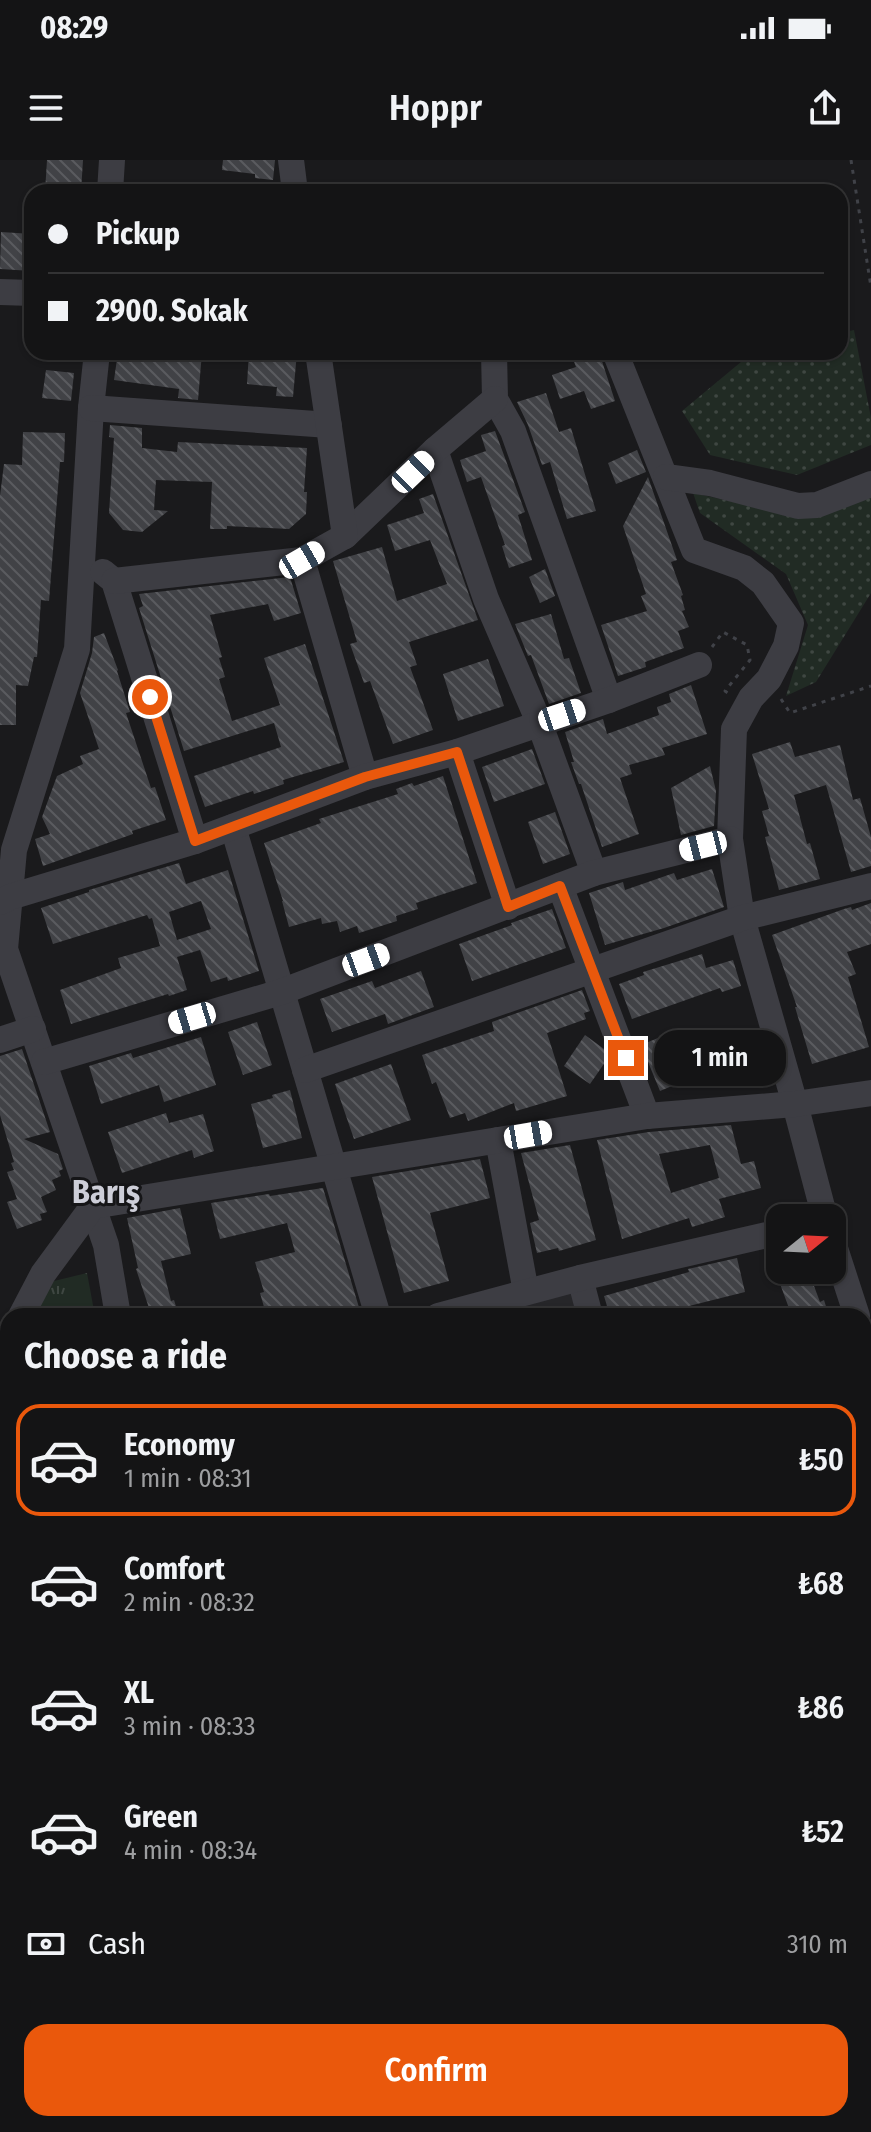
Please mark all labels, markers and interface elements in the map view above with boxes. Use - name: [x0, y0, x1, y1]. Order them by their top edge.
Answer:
- text: 08:29: [40, 10, 108, 46]
- icon: menu: [24, 86, 68, 130]
- text: Hoppr: [389, 86, 482, 130]
- icon: share: [803, 86, 847, 130]
- text: Pickup: [96, 216, 180, 252]
- text: 2900. Sokak: [96, 293, 248, 329]
- car: [387, 447, 439, 497]
- car: [275, 538, 329, 582]
- route start: [132, 679, 168, 715]
- car: [535, 696, 589, 734]
- car: [677, 829, 729, 863]
- car: [339, 941, 393, 979]
- car: [166, 1000, 218, 1036]
- callout: 1 min: [654, 1030, 786, 1086]
- route end: [608, 1040, 644, 1076]
- text: 1 min: [692, 1042, 748, 1073]
- car: [502, 1119, 554, 1151]
- district label: Barış: [72, 1173, 140, 1212]
- north arrow: [766, 1204, 846, 1284]
- map controls: [766, 1204, 846, 1284]
- text: Choose a ride: [24, 1334, 227, 1378]
- icon: car: [28, 1424, 100, 1496]
- text: Economy: [124, 1427, 235, 1463]
- text: ₺50: [798, 1442, 844, 1478]
- text: 1 min · 08:31: [124, 1463, 252, 1494]
- icon: car: [28, 1548, 100, 1620]
- text: Comfort: [124, 1551, 225, 1587]
- text: ₺68: [798, 1566, 844, 1602]
- text: 2 min · 08:32: [124, 1587, 255, 1618]
- icon: car: [28, 1672, 100, 1744]
- text: XL: [124, 1675, 154, 1711]
- text: ₺86: [797, 1690, 844, 1726]
- text: 3 min · 08:33: [124, 1711, 256, 1742]
- icon: car: [28, 1796, 100, 1868]
- text: Green: [124, 1799, 198, 1835]
- text: ₺52: [801, 1814, 844, 1850]
- text: 4 min · 08:34: [124, 1835, 257, 1866]
- icon: cash: [24, 1922, 68, 1966]
- text: Cash: [88, 1926, 146, 1962]
- text: 310 m: [787, 1929, 848, 1960]
- button: Confirm: [24, 2024, 848, 2116]

